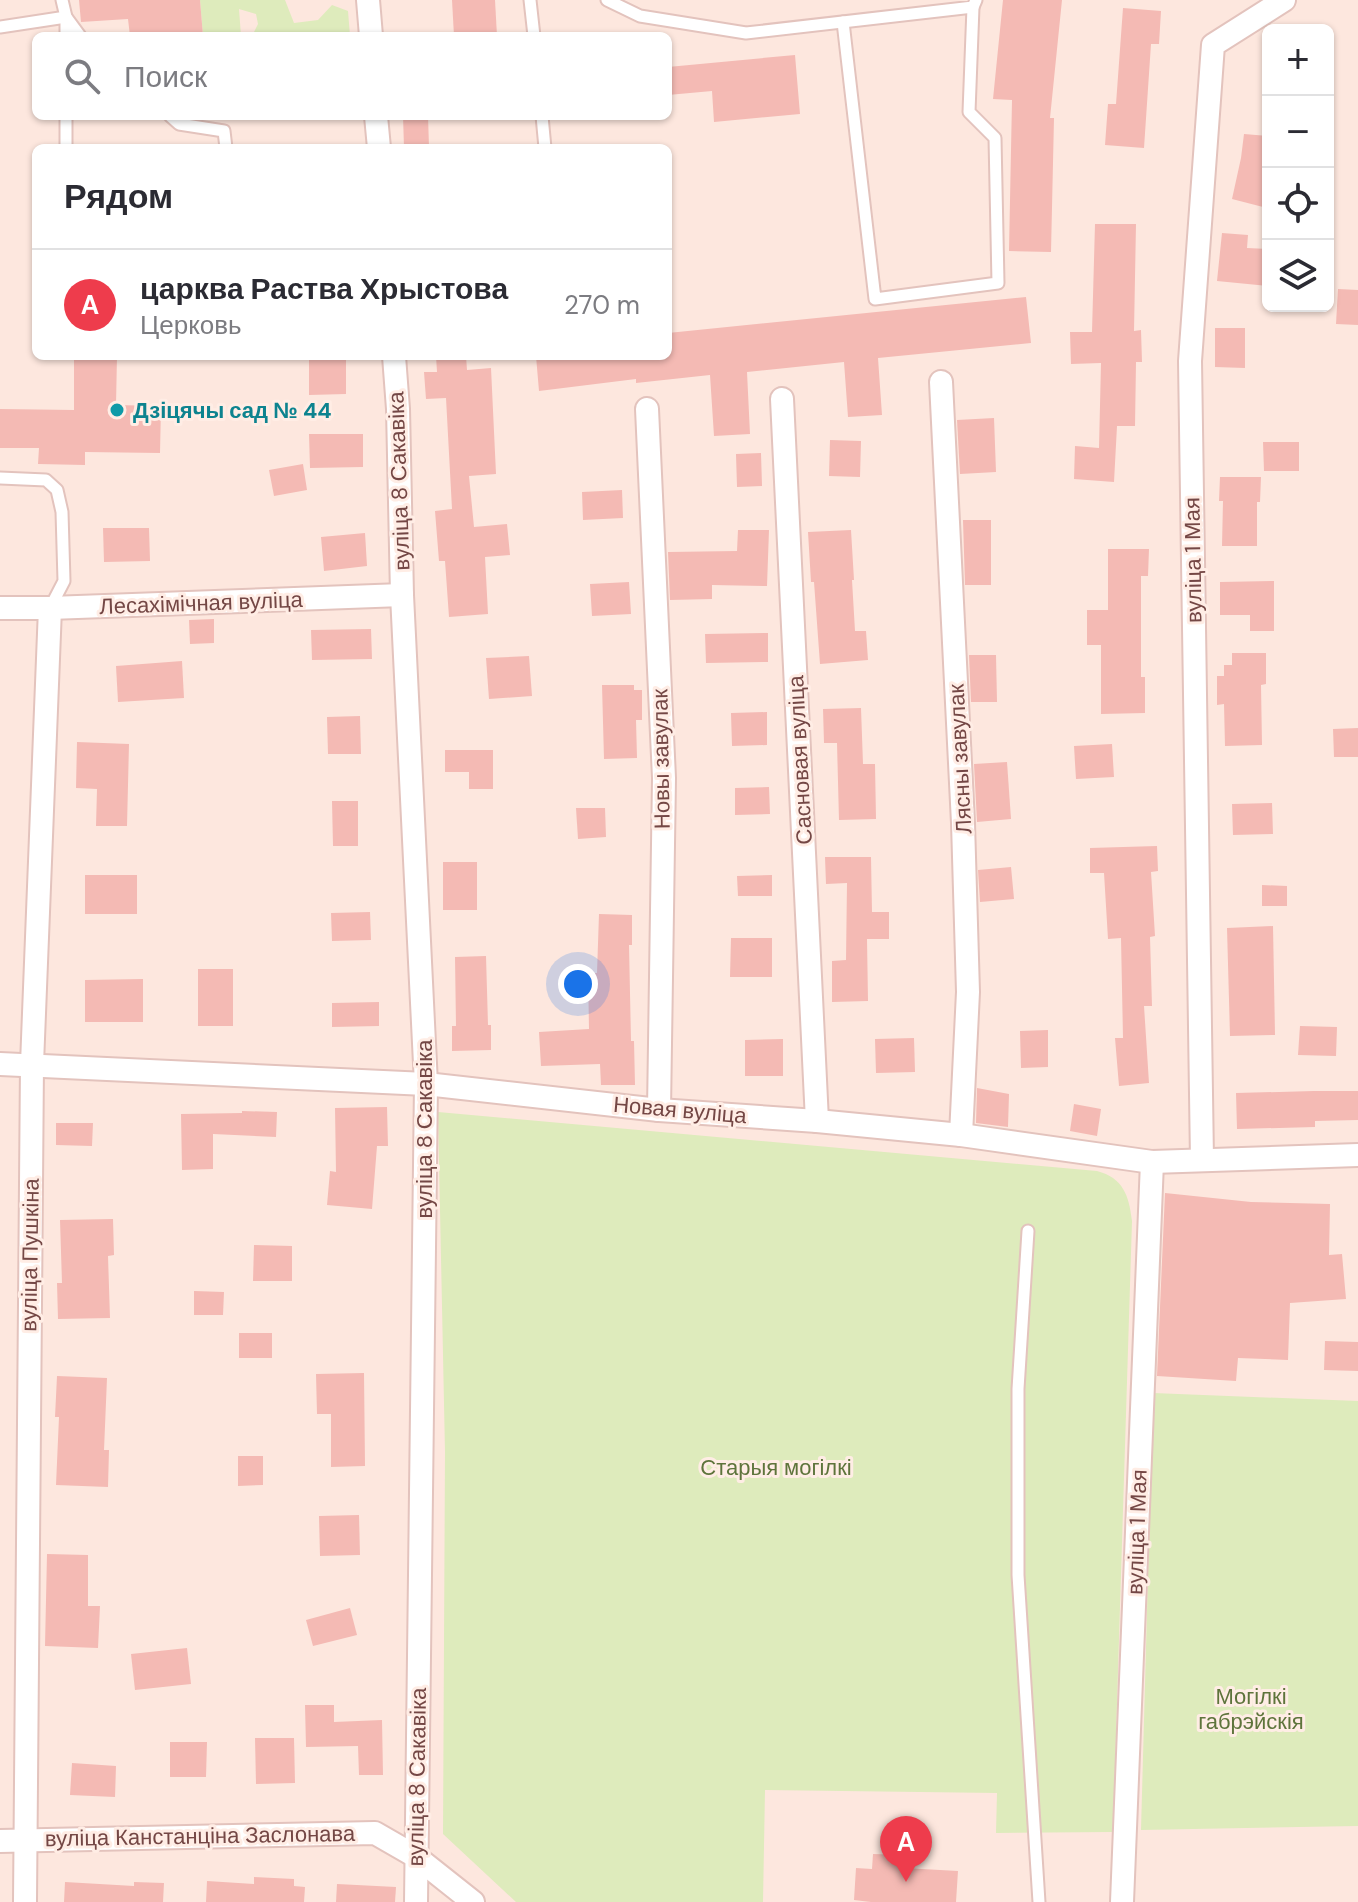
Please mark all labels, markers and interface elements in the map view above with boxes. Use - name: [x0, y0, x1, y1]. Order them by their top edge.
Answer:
- map controls: [1262, 24, 1334, 312]
- button: +: [1262, 24, 1334, 96]
- search box: [32, 32, 672, 120]
- icon: search: [60, 54, 104, 98]
- text: Поиск: [124, 57, 207, 96]
- button: −: [1262, 96, 1334, 168]
- button: locate: [1262, 168, 1334, 240]
- text: Рядом: [64, 174, 173, 219]
- button: layers: [1262, 240, 1334, 312]
- text: царква Раства Хрыстова: [140, 269, 508, 308]
- text: A: [81, 288, 99, 322]
- text: 270 m: [564, 288, 640, 322]
- text: Церковь: [140, 308, 242, 342]
- street label: вуліца 8 Сакавіка: [381, 390, 417, 571]
- place label: Дзіцячы сад № 44: [133, 396, 332, 425]
- marker: Дзіцячы сад № 44: [108, 401, 126, 419]
- street label: вуліца 1 Мая: [1177, 497, 1209, 623]
- street label: Лесахімічная вуліца: [99, 585, 304, 621]
- street label: Сасновая вуліца: [781, 674, 819, 845]
- street label: Лясны завулак: [942, 683, 978, 835]
- street label: Новы завулак: [645, 688, 677, 829]
- your location: [558, 964, 598, 1004]
- street label: вуліца 8 Сакавіка: [410, 1039, 439, 1219]
- street label: Новая вуліца: [612, 1090, 749, 1130]
- street label: вуліца Пушкіна: [14, 1177, 46, 1332]
- park label: Старыя могілкі: [700, 1453, 852, 1482]
- street label: вуліца 1 Мая: [1120, 1469, 1154, 1595]
- park label: Могілкі габрэйскія: [1198, 1682, 1304, 1736]
- street label: вуліца 8 Сакавіка: [401, 1687, 433, 1867]
- pin: A: [880, 1816, 932, 1882]
- street label: вуліца Канстанціна Заслонава: [45, 1819, 356, 1853]

